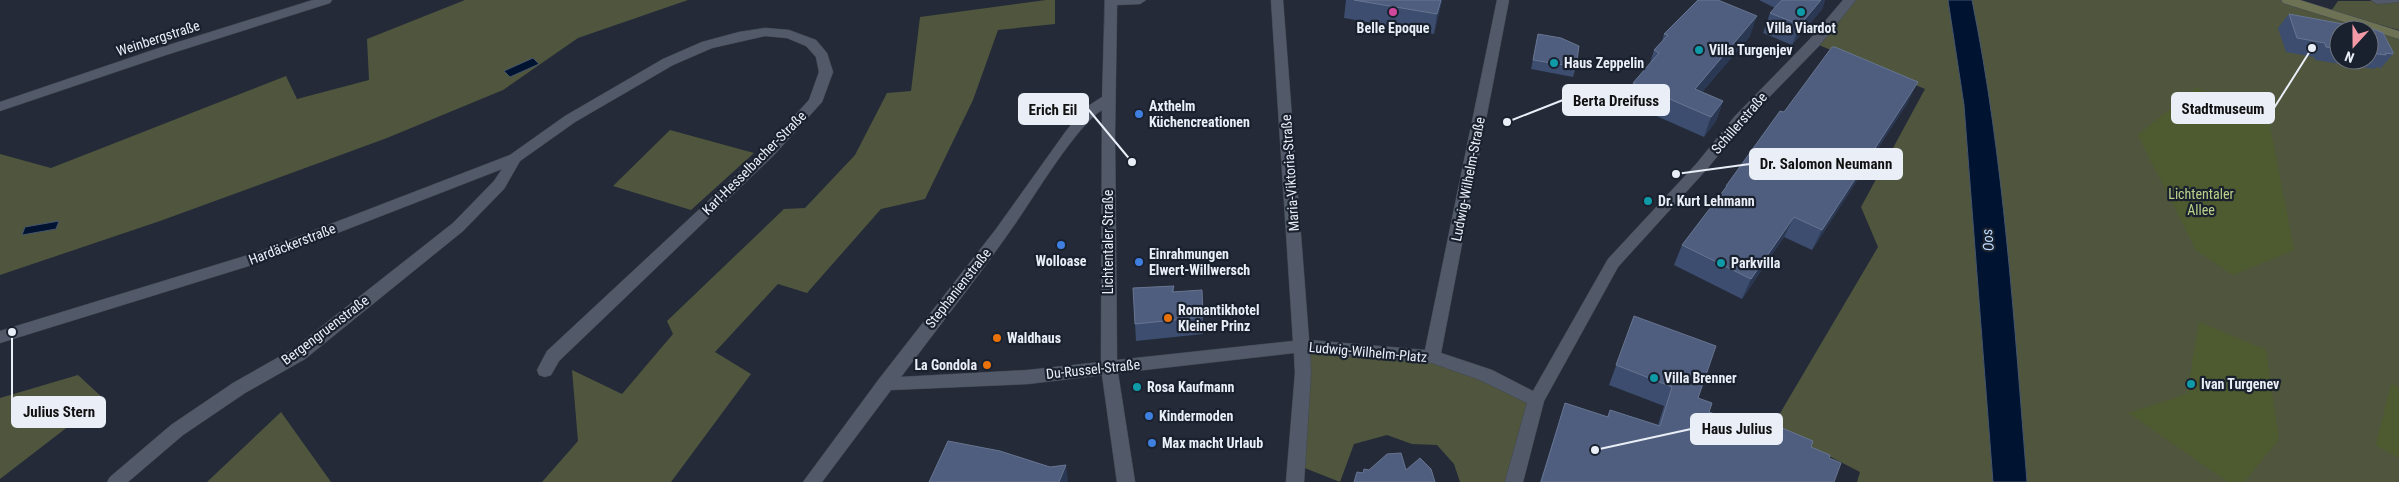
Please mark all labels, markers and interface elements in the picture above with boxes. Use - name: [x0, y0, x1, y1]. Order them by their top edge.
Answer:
- marker: Belle Epoque: [1387, 6, 1399, 18]
- marker: Villa Viardot: [1795, 6, 1807, 18]
- street label: Weinbergstraße: [114, 17, 202, 59]
- place label: Belle Epoque: [1357, 20, 1430, 36]
- place label: Villa Viardot: [1766, 20, 1836, 36]
- north arrow: [2329, 20, 2379, 70]
- place label: Villa Turgenjev: [1709, 42, 1793, 58]
- marker: Villa Turgenjev: [1693, 44, 1705, 56]
- text: N: [2342, 48, 2356, 66]
- place label: Haus Zeppelin: [1564, 55, 1644, 71]
- marker: Haus Zeppelin: [1548, 57, 1560, 69]
- callout: Berta Dreifuss: [1563, 85, 1669, 115]
- street label: Schillerstraße: [1708, 89, 1770, 157]
- text: Berta Dreifuss: [1573, 92, 1659, 110]
- callout: Stadtmuseum: [2172, 93, 2274, 123]
- callout: Erich Eil: [1019, 94, 1088, 124]
- place label: Axthelm Küchencreationen: [1149, 98, 1250, 130]
- text: Stadtmuseum: [2182, 100, 2264, 118]
- text: Erich Eil: [1029, 101, 1077, 119]
- street label: Karl-Hesselbacher-Straße: [699, 107, 810, 218]
- marker: Axthelm Küchencreationen: [1133, 108, 1145, 120]
- street label: Maria-Viktoria-Straße: [1278, 114, 1302, 232]
- street label: Ludwig-Wilhelm-Straße: [1448, 115, 1488, 243]
- callout: Dr. Salomon Neumann: [1750, 149, 1902, 179]
- text: Dr. Salomon Neumann: [1760, 155, 1892, 173]
- park label: Lichtentaler Allee: [2168, 186, 2234, 218]
- street label: Lichtentaler Straße: [1100, 189, 1116, 294]
- place label: Dr. Kurt Lehmann: [1658, 193, 1755, 209]
- marker: Dr. Kurt Lehmann: [1642, 195, 1654, 207]
- street label: Hardäckerstraße: [246, 220, 338, 268]
- water label: Oos: [1978, 228, 1998, 252]
- marker: Wolloase: [1055, 239, 1067, 251]
- street label: Stephanienstraße: [922, 245, 994, 331]
- place label: Einrahmungen Elwert-Willwersch: [1149, 246, 1250, 278]
- place label: Wolloase: [1036, 253, 1087, 269]
- place label: Parkvilla: [1731, 255, 1781, 271]
- marker: Einrahmungen Elwert-Willwersch: [1133, 256, 1145, 268]
- marker: Parkvilla: [1715, 257, 1727, 269]
- street label: Bergengruenstraße: [278, 292, 372, 368]
- place label: Romantikhotel Kleiner Prinz: [1178, 302, 1259, 334]
- marker: Romantikhotel Kleiner Prinz: [1162, 312, 1174, 324]
- place label: Waldhaus: [1007, 330, 1061, 346]
- marker: Waldhaus: [991, 332, 1003, 344]
- street label: Ludwig-Wilhelm-Platz: [1308, 339, 1428, 365]
- street label: Du-Russel-Straße: [1045, 356, 1141, 382]
- place label: La Gondola: [914, 357, 977, 373]
- marker: La Gondola: [981, 359, 993, 371]
- place label: Villa Brenner: [1664, 370, 1737, 386]
- marker: Villa Brenner: [1648, 372, 1660, 384]
- place label: Ivan Turgenev: [2201, 376, 2280, 392]
- marker: Ivan Turgenev: [2185, 378, 2197, 390]
- place label: Rosa Kaufmann: [1147, 379, 1235, 395]
- marker: Rosa Kaufmann: [1131, 381, 1143, 393]
- callout: Julius Stern: [12, 397, 105, 427]
- text: Julius Stern: [23, 403, 95, 421]
- place label: Kindermoden: [1159, 408, 1233, 424]
- marker: Kindermoden: [1143, 410, 1155, 422]
- callout: Haus Julius: [1691, 414, 1782, 444]
- text: Haus Julius: [1702, 420, 1772, 438]
- place label: Max macht Urlaub: [1162, 435, 1263, 451]
- marker: Max macht Urlaub: [1146, 437, 1158, 449]

